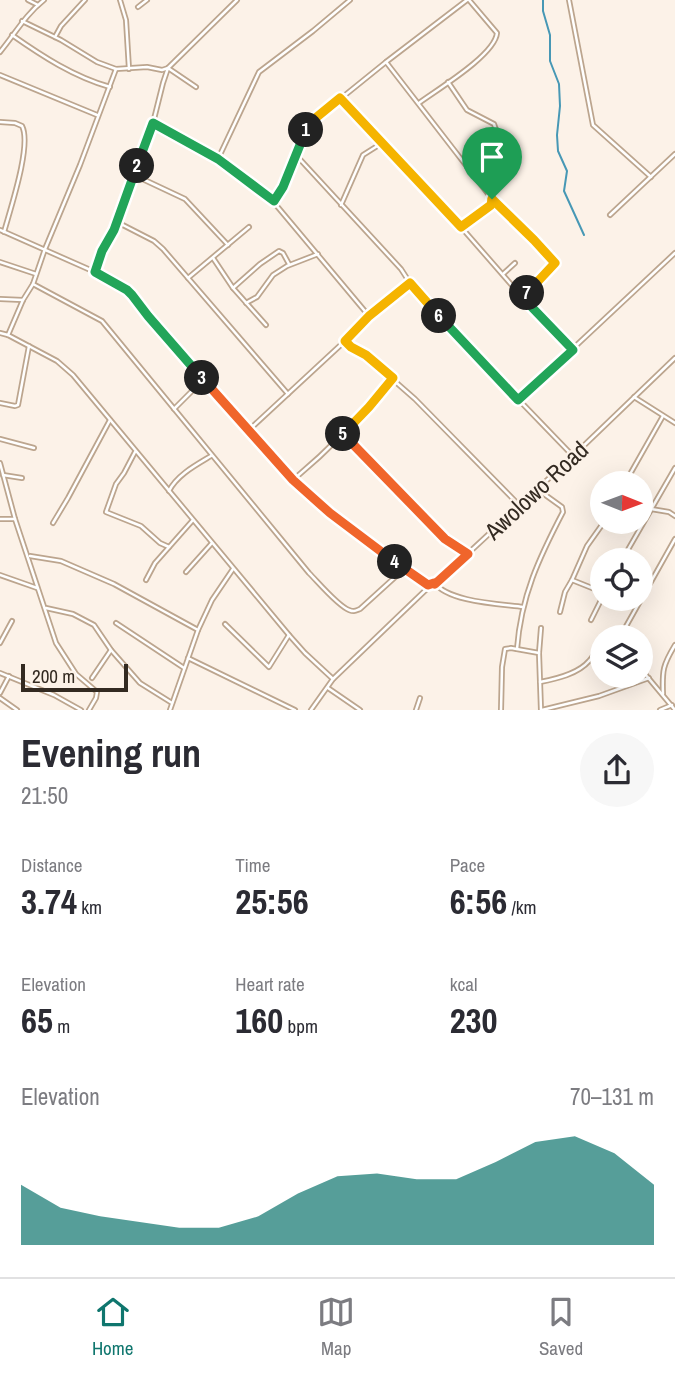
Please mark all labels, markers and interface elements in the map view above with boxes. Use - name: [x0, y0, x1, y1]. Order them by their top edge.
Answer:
- pin: 1: [288, 113, 324, 148]
- text: 1: [301, 116, 310, 142]
- pin: [462, 127, 522, 199]
- icon: arrive: [473, 138, 511, 176]
- pin: 2: [120, 148, 154, 184]
- text: 2: [132, 152, 141, 178]
- pin: 7: [510, 276, 544, 310]
- text: 7: [522, 279, 531, 305]
- pin: 6: [422, 298, 457, 334]
- text: 6: [434, 302, 443, 328]
- pin: 3: [184, 360, 220, 396]
- text: 3: [197, 364, 206, 390]
- pin: 5: [326, 416, 360, 452]
- text: 5: [338, 420, 347, 446]
- street label: Awolowo Road: [476, 434, 595, 547]
- north arrow: [590, 471, 653, 534]
- map controls: [590, 471, 653, 688]
- pin: 4: [378, 544, 412, 580]
- text: 4: [390, 548, 399, 574]
- button: locate: [590, 548, 653, 611]
- button: layers: [590, 625, 653, 688]
- scale bar: [21, 661, 128, 693]
- text: 200 m: [32, 663, 75, 689]
- text: Evening run: [21, 728, 201, 779]
- button: share: [580, 733, 654, 807]
- text: 21:50: [21, 780, 68, 811]
- text: Distance: [21, 852, 82, 878]
- text: Time: [235, 852, 270, 878]
- text: Pace: [450, 852, 485, 878]
- text: 3.74: [21, 878, 77, 925]
- text: 25:56: [235, 878, 309, 925]
- text: 6:56: [450, 878, 507, 925]
- text: km: [77, 894, 102, 920]
- text: /km: [507, 894, 537, 920]
- text: Elevation: [21, 971, 86, 997]
- text: Heart rate: [235, 971, 305, 997]
- text: kcal: [450, 971, 477, 997]
- text: 65: [21, 997, 53, 1044]
- text: 160: [235, 997, 283, 1044]
- text: 230: [450, 997, 498, 1044]
- text: m: [53, 1013, 70, 1039]
- text: bpm: [283, 1013, 318, 1039]
- text: Elevation: [21, 1081, 100, 1112]
- text: 70–131 m: [570, 1081, 654, 1112]
- tab: Home: [92, 1293, 133, 1361]
- tab: Map: [317, 1293, 355, 1361]
- tab: Saved: [539, 1293, 583, 1361]

